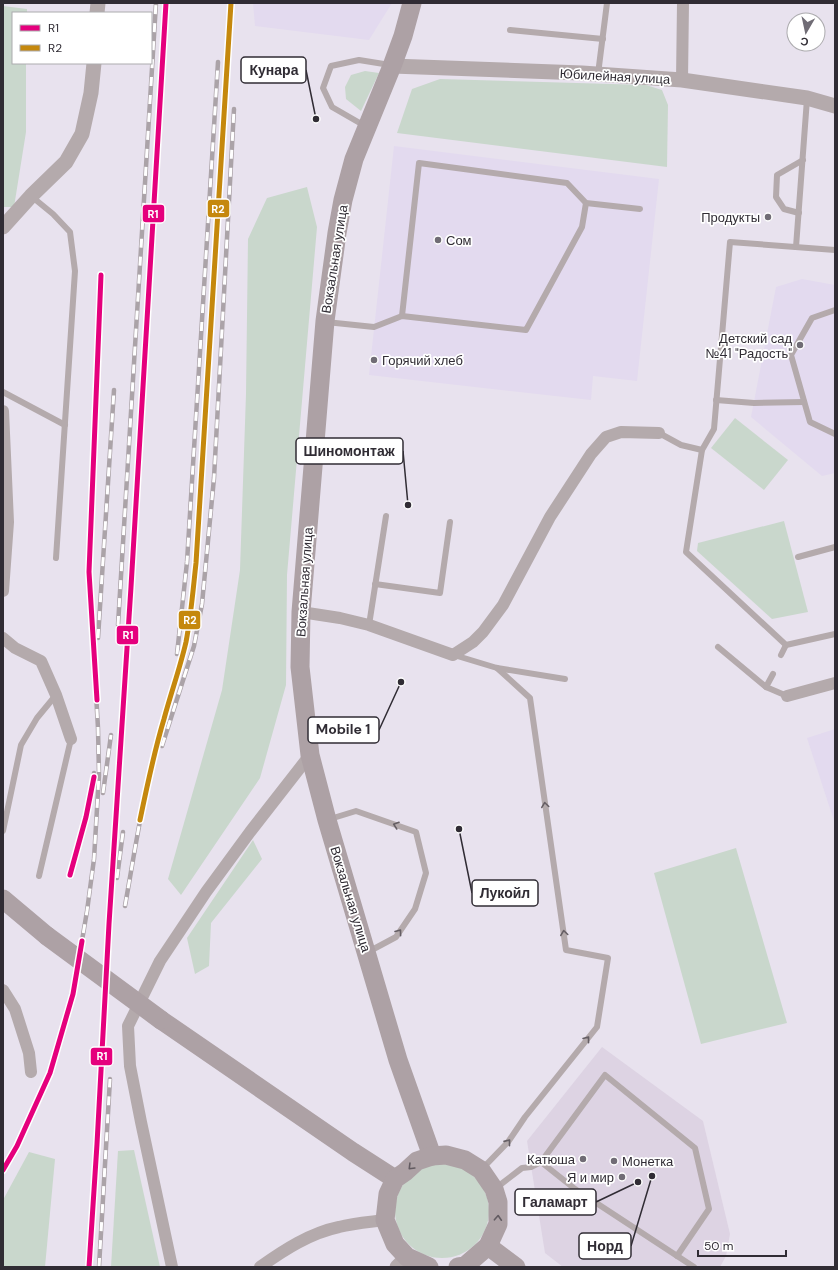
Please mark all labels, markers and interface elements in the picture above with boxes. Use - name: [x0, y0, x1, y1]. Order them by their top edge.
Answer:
- legend: [12, 12, 152, 64]
- north arrow: [786, 12, 826, 52]
- text: R1: [48, 20, 59, 36]
- text: С: [799, 34, 809, 49]
- text: R2: [48, 40, 62, 56]
- callout: Кунара: [241, 57, 306, 83]
- text: Кунара: [250, 61, 299, 79]
- street label: Юбилейная улица: [559, 65, 671, 88]
- line badge: R2: [207, 199, 230, 218]
- text: R2: [211, 202, 225, 216]
- street label: Вокзальная улица: [317, 203, 352, 315]
- line badge: R1: [142, 204, 165, 223]
- text: R1: [148, 207, 158, 221]
- place label: Продукты: [701, 209, 760, 226]
- marker: Продукты: [763, 212, 773, 222]
- place label: Сом: [446, 232, 472, 249]
- marker: Сом: [433, 235, 443, 245]
- place label: Детский сад №41 "Радость": [706, 330, 792, 362]
- marker: Детский сад №41 "Радость": [795, 340, 805, 350]
- place label: Горячий хлеб: [382, 352, 463, 369]
- marker: Горячий хлеб: [369, 355, 379, 365]
- callout: Шиномонтаж: [296, 438, 403, 464]
- text: Шиномонтаж: [303, 442, 396, 460]
- street label: Вокзальная улица: [292, 526, 317, 637]
- line badge: R2: [178, 610, 201, 630]
- text: R2: [183, 613, 197, 627]
- line badge: R1: [116, 625, 139, 645]
- text: R1: [123, 628, 133, 642]
- callout: Mobile 1: [308, 717, 379, 743]
- text: Mobile 1: [316, 720, 370, 738]
- one-way arrow: [541, 802, 550, 808]
- one-way arrow: [392, 821, 399, 829]
- street label: Вокзальная улица: [326, 844, 375, 955]
- callout: Лукойл: [472, 880, 538, 906]
- text: Лукойл: [480, 884, 530, 902]
- one-way arrow: [394, 929, 401, 936]
- one-way arrow: [560, 930, 569, 936]
- one-way arrow: [583, 1037, 590, 1044]
- line badge: R1: [90, 1047, 113, 1066]
- text: R1: [97, 1049, 107, 1063]
- one-way arrow: [503, 1139, 510, 1146]
- place label: Катюша: [527, 1151, 576, 1168]
- place label: Монетка: [622, 1153, 674, 1170]
- marker: Катюша: [578, 1154, 588, 1164]
- marker: Монетка: [609, 1156, 619, 1166]
- one-way arrow: [408, 1162, 416, 1170]
- place label: Я и мир: [567, 1169, 614, 1186]
- marker: Я и мир: [617, 1172, 627, 1182]
- callout: Галамарт: [515, 1189, 596, 1215]
- text: Галамарт: [522, 1193, 588, 1211]
- one-way arrow: [494, 1215, 502, 1221]
- scale bar: [698, 1232, 786, 1258]
- callout: Норд: [579, 1233, 631, 1259]
- text: Норд: [587, 1237, 623, 1255]
- text: 50 m: [704, 1238, 733, 1254]

